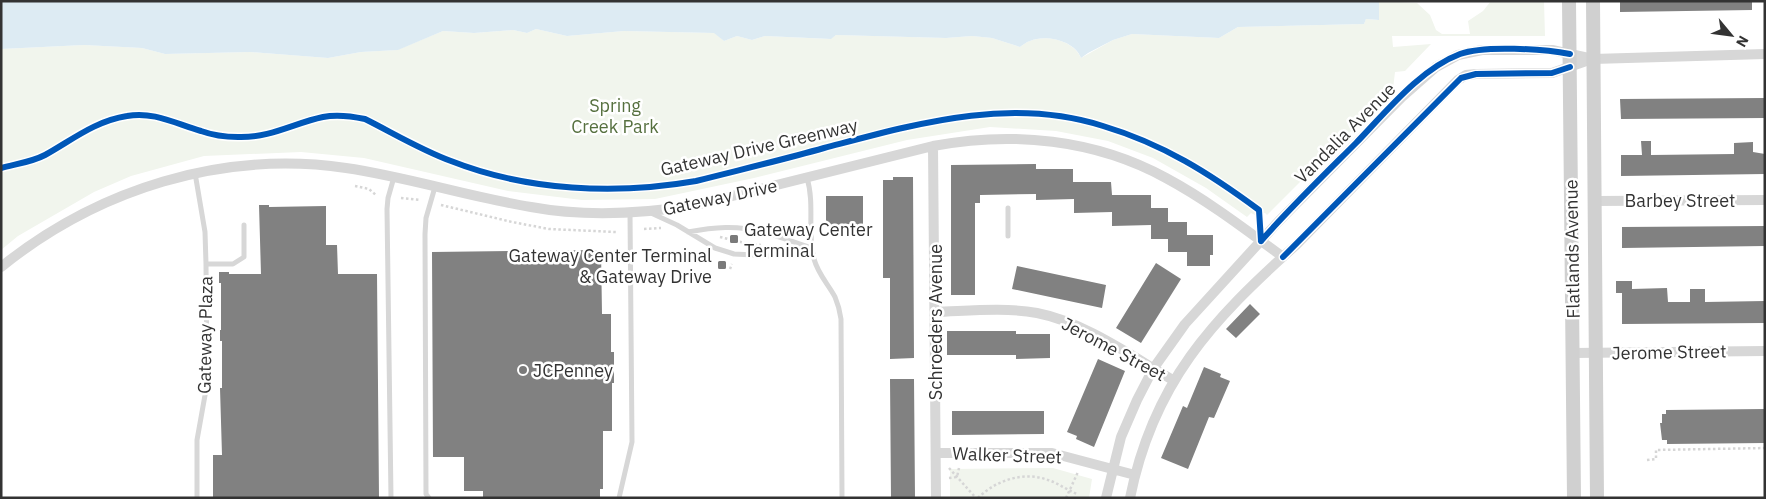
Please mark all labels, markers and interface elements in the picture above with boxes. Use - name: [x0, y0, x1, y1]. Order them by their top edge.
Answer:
- north arrow: [1706, 10, 1756, 60]
- text: N: [1732, 33, 1753, 50]
- street label: Vandalia Avenue: [1290, 78, 1400, 188]
- park label: Spring Creek Park: [571, 94, 659, 138]
- street label: Gateway Drive Greenway: [658, 113, 860, 181]
- street label: Gateway Drive: [661, 174, 779, 220]
- street label: Flatlands Avenue: [1559, 179, 1585, 319]
- street label: Barbey Street: [1625, 189, 1735, 212]
- place label: Gateway Center Terminal: [744, 218, 873, 262]
- marker: Gateway Center Terminal: [728, 233, 740, 245]
- place label: Gateway Center Terminal & Gateway Drive: [509, 244, 712, 288]
- street label: Schroeders Avenue: [924, 244, 947, 400]
- marker: Gateway Center Terminal & Gateway Drive: [716, 259, 728, 271]
- street label: Gateway Plaza: [192, 275, 218, 394]
- street label: Jerome Street: [1058, 312, 1170, 386]
- street label: Jerome Street: [1611, 339, 1727, 365]
- place label: JCPenney: [533, 359, 613, 382]
- marker: JCPenney: [517, 364, 529, 376]
- street label: Walker Street: [952, 442, 1062, 468]

